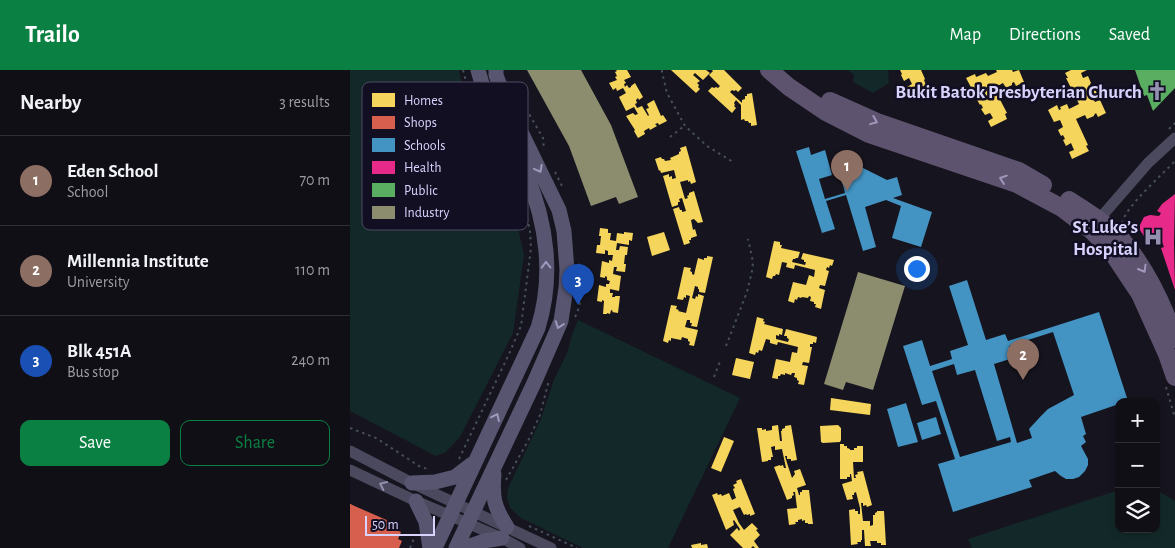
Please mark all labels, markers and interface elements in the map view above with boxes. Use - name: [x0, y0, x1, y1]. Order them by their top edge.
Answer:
- text: Trailo: [25, 23, 80, 47]
- text: Map: [950, 26, 981, 44]
- text: Directions: [1009, 26, 1081, 44]
- text: Saved: [1109, 26, 1150, 44]
- church icon: Bukit Batok Presbyterian Church: [1146, 80, 1168, 102]
- legend: [362, 82, 528, 230]
- place label: Bukit Batok Presbyterian Church: [895, 83, 1142, 102]
- text: Nearby: [20, 92, 81, 113]
- text: 3 results: [279, 94, 330, 110]
- text: Homes: [404, 94, 443, 108]
- one-way arrow: [869, 114, 878, 125]
- text: Shops: [404, 116, 437, 130]
- text: Schools: [404, 139, 445, 153]
- pin: 1: [831, 150, 863, 191]
- text: Health: [404, 161, 441, 175]
- text: Eden School: [67, 162, 159, 181]
- one-way arrow: [533, 164, 543, 173]
- text: 1: [33, 172, 39, 188]
- text: 70 m: [299, 172, 330, 188]
- one-way arrow: [1000, 175, 1008, 185]
- text: School: [67, 184, 108, 200]
- text: Public: [404, 184, 438, 198]
- text: Industry: [404, 206, 450, 220]
- place label: St Luke’s Hospital: [1072, 218, 1138, 259]
- hospital icon: St Luke’s Hospital: [1142, 226, 1164, 248]
- text: Millennia Institute: [67, 252, 209, 271]
- your location: [904, 256, 930, 282]
- one-way arrow: [541, 261, 551, 268]
- text: 2: [32, 262, 40, 278]
- text: 110 m: [295, 262, 330, 278]
- pin: 3: [562, 264, 594, 305]
- one-way arrow: [1136, 264, 1146, 273]
- text: University: [67, 274, 130, 290]
- one-way arrow: [555, 320, 565, 329]
- pin: 2: [1007, 339, 1039, 380]
- text: Blk 451A: [67, 342, 131, 361]
- text: 3: [33, 352, 39, 368]
- text: 240 m: [291, 352, 330, 368]
- text: Bus stop: [67, 364, 119, 380]
- map controls: [1115, 398, 1160, 533]
- button: +: [1115, 398, 1160, 443]
- one-way arrow: [489, 413, 500, 422]
- button: Save: [20, 420, 170, 466]
- button: Share: [180, 420, 330, 466]
- button: −: [1115, 443, 1160, 488]
- one-way arrow: [379, 481, 388, 492]
- button: layers: [1115, 488, 1160, 533]
- scale bar: [365, 513, 435, 536]
- text: 50 m: [372, 518, 399, 532]

